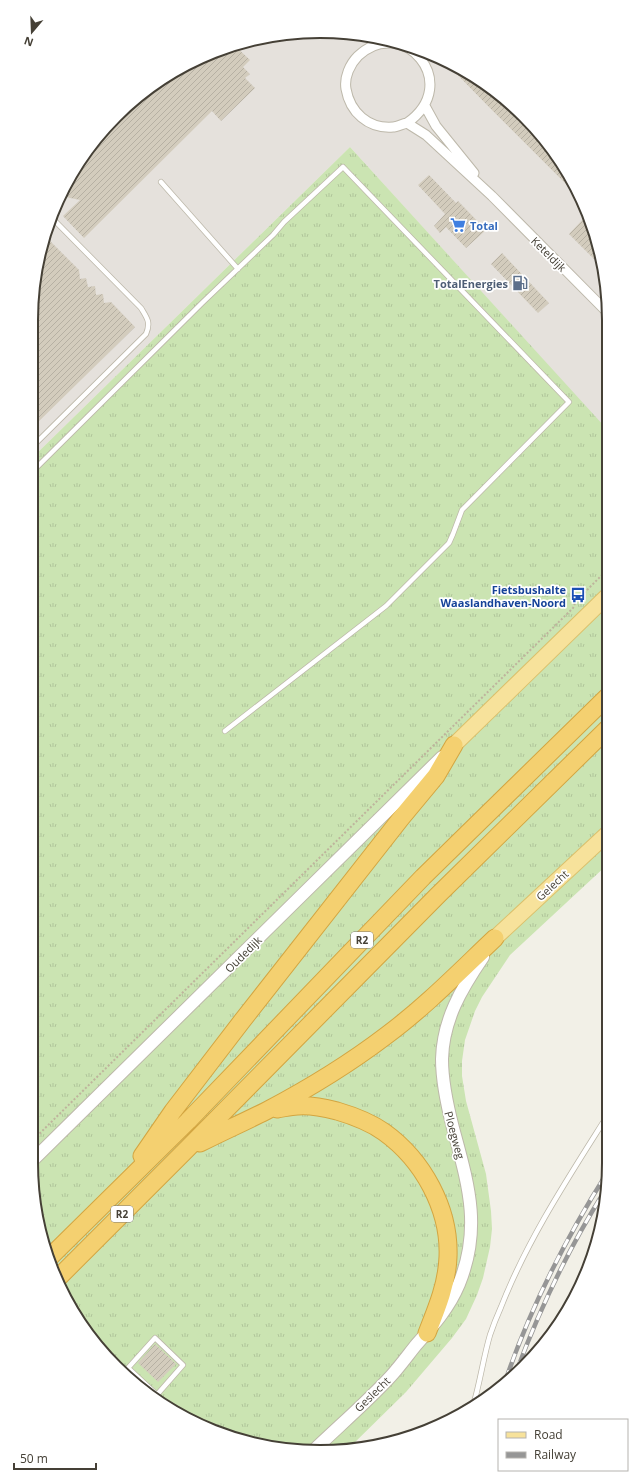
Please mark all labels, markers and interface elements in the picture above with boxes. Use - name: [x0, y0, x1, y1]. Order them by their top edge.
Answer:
- north arrow: [12, 12, 52, 52]
- text: N: [22, 33, 35, 50]
- supermarket icon: Total: [449, 216, 467, 234]
- place label: Total: [470, 218, 498, 233]
- street label: Keteldijk: [528, 233, 570, 275]
- fuel station icon: TotalEnergies: [511, 274, 529, 292]
- place label: TotalEnergies: [434, 276, 509, 291]
- place label: Fietsbushalte Waaslandhaven-Noord: [440, 582, 566, 610]
- bus stop icon: Fietsbushalte Waaslandhaven-Noord: [569, 586, 587, 604]
- street label: Gelecht: [533, 866, 571, 904]
- street label: Oudedijk: [221, 932, 265, 976]
- road number: R2: [351, 932, 373, 948]
- street label: Ploegweg: [441, 1109, 469, 1161]
- road number: R2: [111, 1206, 133, 1222]
- street label: Geslecht: [351, 1373, 393, 1415]
- legend: [498, 1419, 628, 1471]
- text: Road: [534, 1426, 563, 1443]
- scale bar: [14, 1445, 96, 1471]
- text: Railway: [534, 1446, 577, 1463]
- text: 50 m: [20, 1450, 48, 1467]

